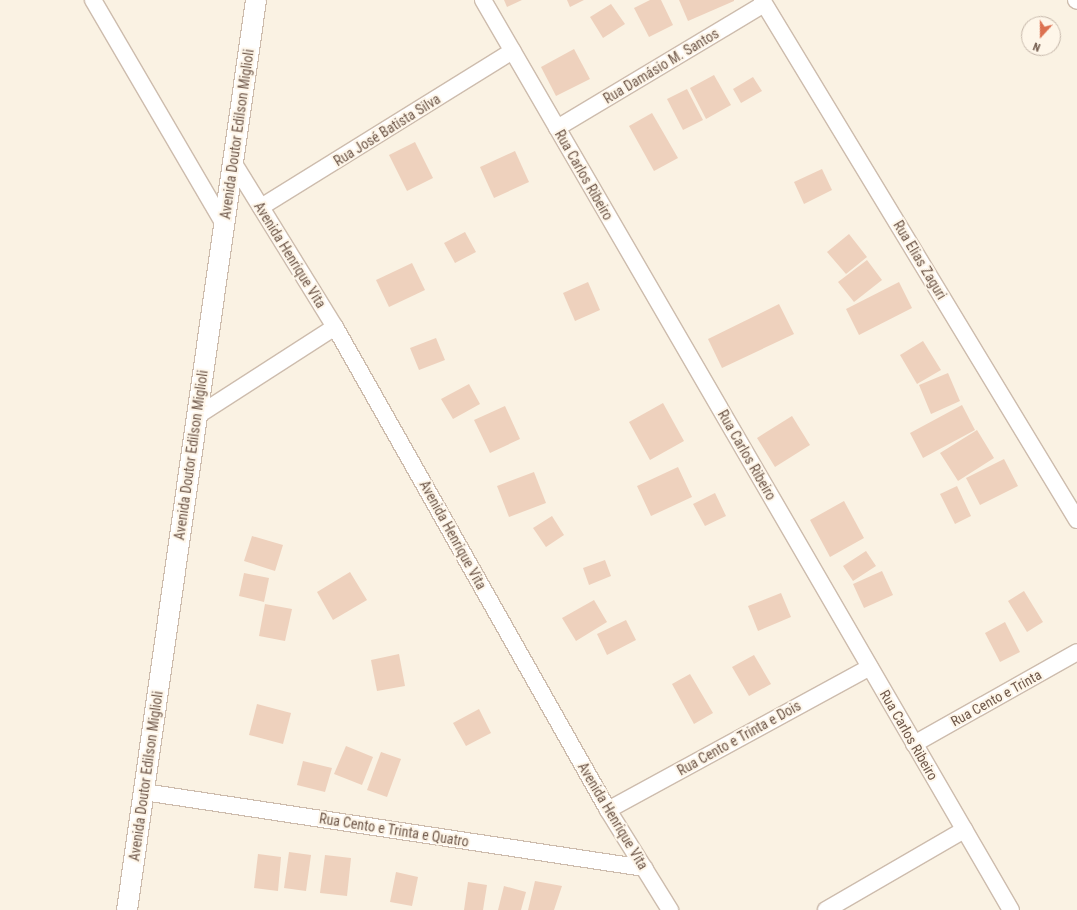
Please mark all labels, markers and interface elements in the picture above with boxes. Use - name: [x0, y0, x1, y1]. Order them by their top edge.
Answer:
- north arrow: [1021, 16, 1061, 56]
- street label: Rua Damásio M. Santos: [600, 25, 722, 107]
- text: N: [1031, 39, 1042, 54]
- street label: Avenida Doutor Edilson Miglioli: [217, 48, 257, 220]
- street label: Rua José Batista Silva: [331, 90, 443, 170]
- street label: Rua Carlos Ribeiro: [551, 127, 617, 223]
- street label: Avenida Henrique Vita: [251, 199, 329, 311]
- street label: Rua Elias Zaguri: [890, 218, 950, 302]
- street label: Avenida Doutor Edilson Miglioli: [171, 369, 211, 541]
- street label: Rua Carlos Ribeiro: [714, 407, 780, 503]
- street label: Avenida Henrique Vita: [416, 478, 490, 592]
- street label: Rua Cento e Trinta: [948, 666, 1044, 730]
- street label: Rua Carlos Ribeiro: [876, 687, 942, 783]
- street label: Avenida Doutor Edilson Miglioli: [126, 690, 166, 862]
- street label: Rua Cento e Trinta e Dois: [674, 697, 804, 779]
- street label: Avenida Henrique Vita: [574, 759, 652, 873]
- street label: Rua Cento e Trinta e Quatro: [318, 810, 470, 850]

